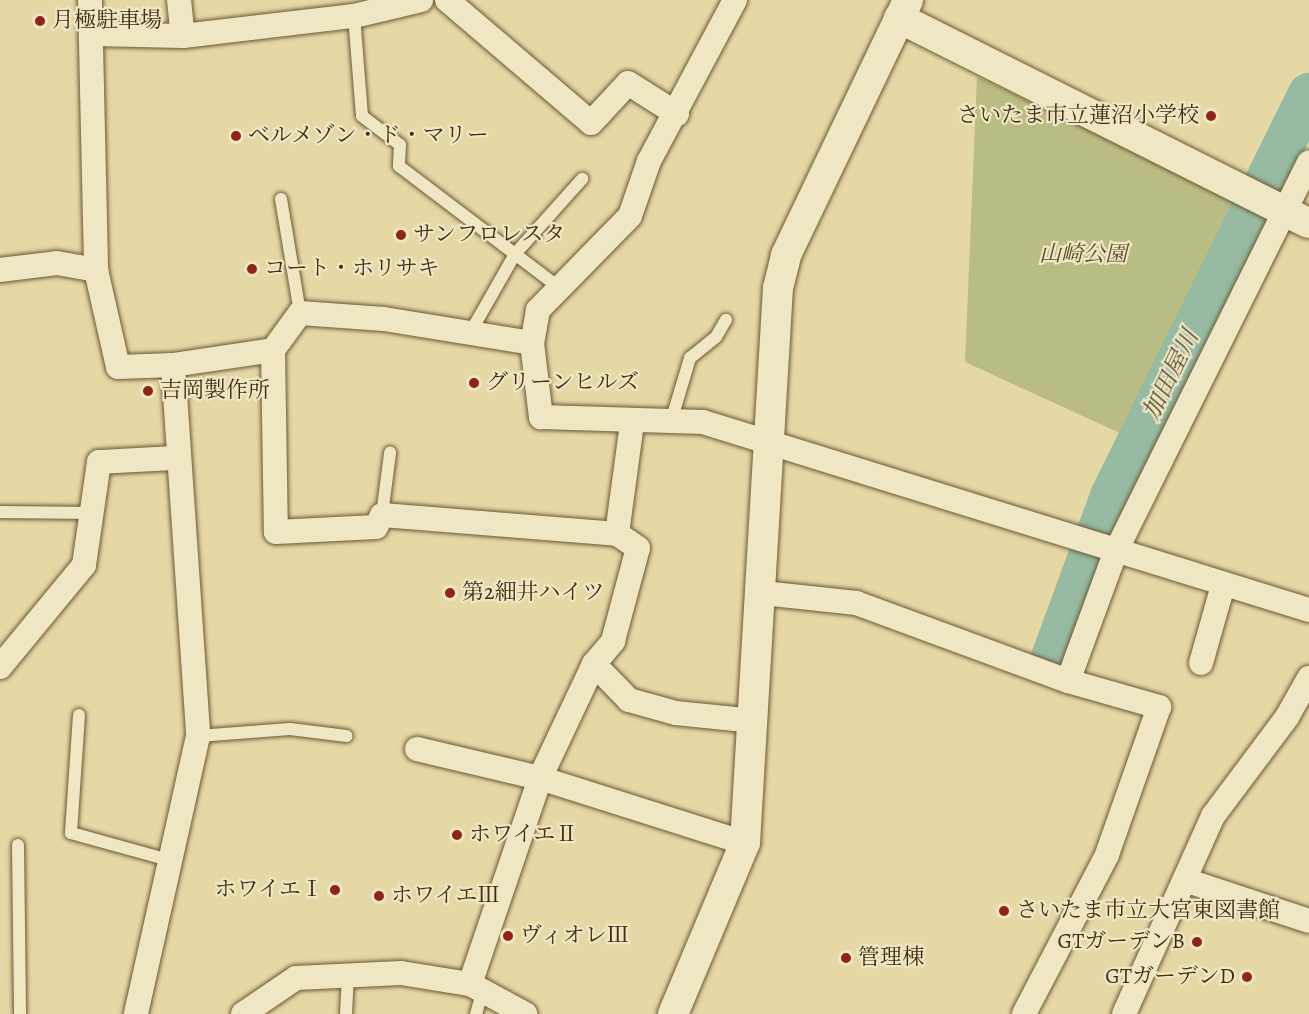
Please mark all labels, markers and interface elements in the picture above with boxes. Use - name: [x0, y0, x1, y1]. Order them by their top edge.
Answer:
- place label: 月極駐車場: [52, 8, 162, 34]
- marker: 月極駐車場: [33, 14, 47, 28]
- place label: さいたま市立蓮沼小学校: [957, 103, 1199, 129]
- marker: さいたま市立蓮沼小学校: [1204, 109, 1218, 123]
- place label: ベルメゾン・ド・マリー: [248, 123, 490, 149]
- marker: ベルメゾン・ド・マリー: [229, 129, 243, 143]
- place label: サンフロレスタ: [413, 222, 567, 248]
- marker: サンフロレスタ: [394, 228, 408, 242]
- park label: 山崎公園: [1039, 242, 1127, 268]
- place label: コート・ホリサキ: [264, 256, 440, 282]
- marker: コート・ホリサキ: [245, 262, 259, 276]
- water label: 加田屋川: [1137, 326, 1205, 424]
- place label: グリーンヒルズ: [486, 370, 640, 396]
- marker: グリーンヒルズ: [467, 376, 481, 390]
- place label: 吉岡製作所: [160, 378, 270, 404]
- marker: 吉岡製作所: [141, 384, 155, 398]
- place label: 第2細井ハイツ: [462, 580, 604, 606]
- marker: 第2細井ハイツ: [443, 586, 457, 600]
- place label: ホワイエⅡ: [469, 822, 579, 848]
- marker: ホワイエⅡ: [450, 828, 464, 842]
- place label: ホワイエⅠ: [213, 877, 323, 903]
- marker: ホワイエⅠ: [328, 883, 342, 897]
- place label: ホワイエⅢ: [391, 883, 501, 909]
- marker: ホワイエⅢ: [372, 889, 386, 903]
- place label: さいたま市立大宮東図書館: [1016, 898, 1280, 924]
- marker: さいたま市立大宮東図書館: [997, 904, 1011, 918]
- place label: ヴィオレⅢ: [520, 923, 630, 949]
- marker: ヴィオレⅢ: [501, 929, 515, 943]
- place label: GTガーデンB: [1057, 929, 1185, 955]
- marker: GTガーデンB: [1190, 935, 1204, 949]
- place label: 管理棟: [858, 945, 924, 971]
- marker: 管理棟: [839, 951, 853, 965]
- place label: GTガーデンD: [1105, 964, 1235, 990]
- marker: GTガーデンD: [1240, 970, 1254, 984]

